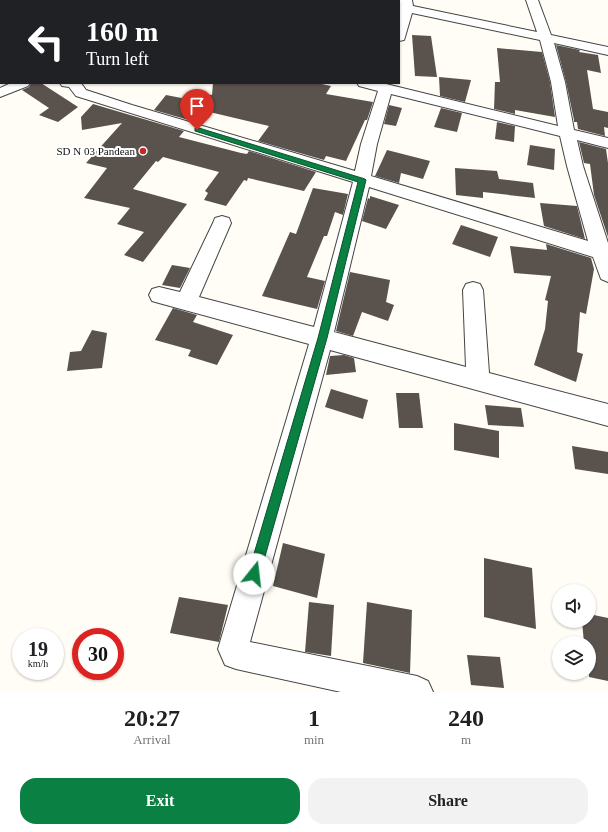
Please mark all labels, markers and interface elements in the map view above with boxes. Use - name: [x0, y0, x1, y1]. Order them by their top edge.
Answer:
- icon: left: [20, 16, 72, 68]
- text: 160 m: [86, 16, 158, 47]
- text: Turn left: [86, 49, 149, 69]
- pin: [180, 89, 214, 130]
- icon: arrive: [186, 95, 208, 117]
- place label: SD N 03 Pandean: [56, 145, 135, 157]
- marker: SD N 03 Pandean: [138, 146, 148, 156]
- position arrow: [233, 553, 275, 595]
- map controls: [552, 584, 596, 680]
- button: sound: [552, 584, 596, 628]
- speed limit sign: 30: [72, 628, 124, 680]
- button: layers: [552, 636, 596, 680]
- text: 19: [28, 638, 48, 660]
- text: km/h: [28, 658, 48, 669]
- text: 20:27: [124, 705, 180, 731]
- text: 1: [308, 705, 320, 731]
- text: 240: [448, 705, 484, 731]
- text: Arrival: [133, 732, 171, 747]
- text: min: [304, 732, 324, 747]
- text: m: [461, 732, 471, 747]
- button: Exit: [20, 778, 300, 824]
- button: Share: [308, 778, 588, 824]

